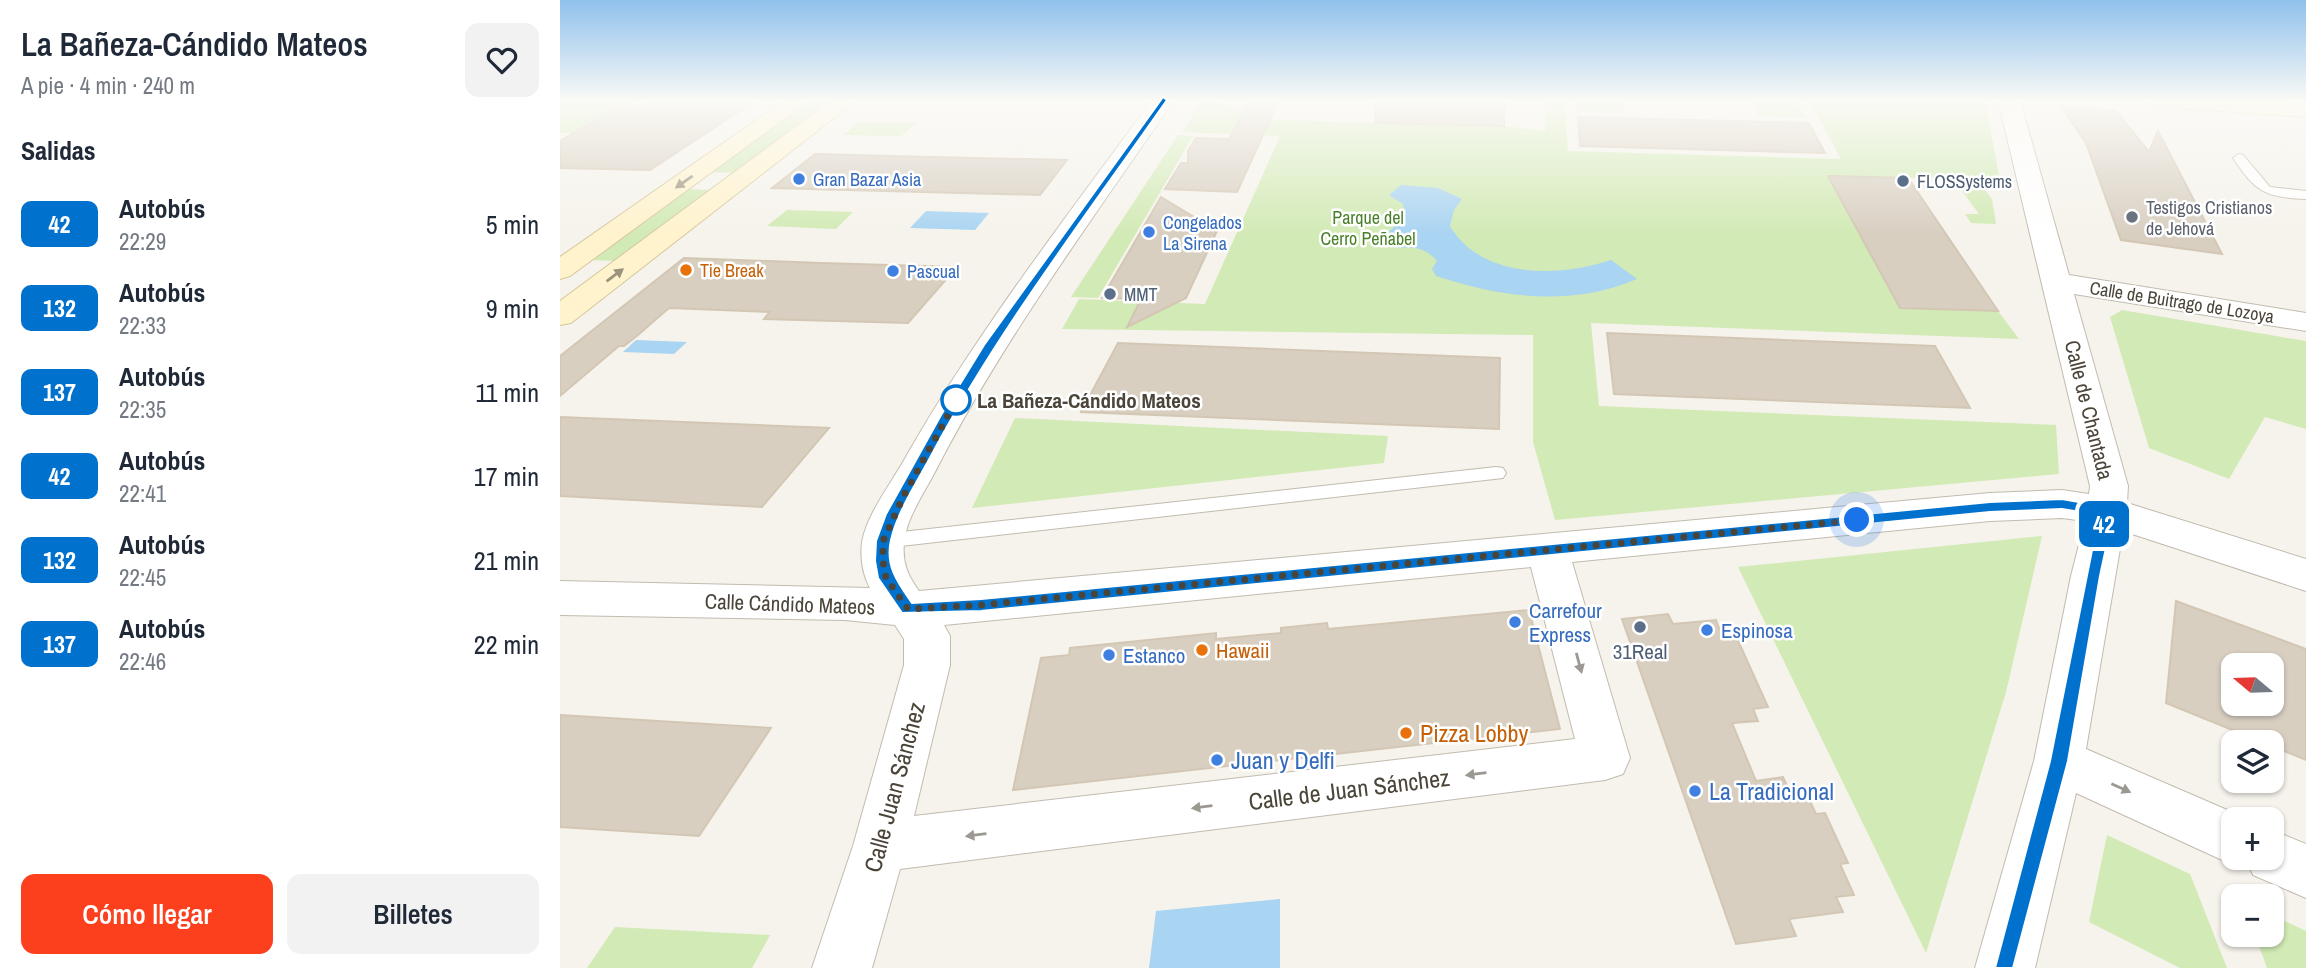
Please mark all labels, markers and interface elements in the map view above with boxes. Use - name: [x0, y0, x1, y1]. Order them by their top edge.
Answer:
- text: La Bañeza-Cándido Mateos: [21, 22, 368, 66]
- button: heart: [465, 23, 539, 97]
- text: A pie · 4 min · 240 m: [21, 70, 195, 101]
- text: Salidas: [21, 133, 96, 168]
- place label: Gran Bazar Asia: [813, 167, 921, 192]
- place label: FLOSSystems: [1917, 169, 2012, 194]
- marker: Gran Bazar Asia: [791, 171, 807, 187]
- marker: FLOSSystems: [1895, 173, 1911, 189]
- one-way arrow: [675, 175, 693, 189]
- text: Autobús: [119, 191, 205, 226]
- place label: Testigos Cristianos de Jehová: [2146, 195, 2272, 241]
- park label: Parque del Cerro Peñabel: [1320, 205, 1416, 251]
- text: 5 min: [486, 207, 539, 242]
- text: 42: [49, 208, 70, 240]
- marker: Testigos Cristianos de Jehová: [2124, 209, 2140, 225]
- place label: Congelados La Sirena: [1163, 210, 1242, 256]
- marker: Congelados La Sirena: [1141, 224, 1157, 240]
- text: 22:29: [119, 226, 166, 257]
- place label: Tie Break: [700, 258, 764, 283]
- place label: Pascual: [907, 259, 960, 284]
- marker: Tie Break: [678, 262, 694, 278]
- marker: Pascual: [885, 263, 901, 279]
- one-way arrow: [605, 268, 623, 283]
- text: Autobús: [119, 275, 205, 310]
- street label: Calle de Buitrago de Lozoya: [2088, 275, 2276, 329]
- place label: MMT: [1124, 282, 1158, 307]
- marker: MMT: [1102, 286, 1118, 302]
- text: 9 min: [486, 291, 539, 326]
- text: 132: [43, 292, 76, 324]
- text: 22:33: [119, 310, 166, 341]
- street label: Calle de Chantada: [2058, 337, 2120, 483]
- text: Autobús: [119, 359, 205, 394]
- text: 11 min: [475, 375, 539, 410]
- text: 137: [43, 376, 76, 408]
- marker: La Bañeza-Cándido Mateos: [941, 385, 971, 415]
- place label: La Bañeza-Cándido Mateos: [977, 386, 1201, 415]
- text: 22:35: [119, 394, 166, 425]
- text: Autobús: [119, 443, 205, 478]
- text: 17 min: [474, 459, 539, 494]
- text: 42: [49, 460, 70, 492]
- text: 22:41: [119, 478, 166, 509]
- line badge: 42: [2072, 501, 2136, 547]
- your location: [1839, 502, 1874, 537]
- text: 42: [2093, 508, 2115, 540]
- text: Autobús: [119, 527, 205, 562]
- text: 21 min: [474, 543, 539, 578]
- text: 132: [43, 544, 76, 576]
- text: 22:45: [119, 562, 166, 593]
- street label: Calle Cándido Mateos: [704, 587, 876, 621]
- place label: Carrefour Express: [1529, 596, 1602, 649]
- text: Autobús: [119, 611, 205, 646]
- marker: Carrefour Express: [1507, 614, 1523, 630]
- place label: Espinosa: [1721, 616, 1793, 645]
- marker: 31Real: [1632, 619, 1648, 635]
- marker: Espinosa: [1699, 622, 1715, 638]
- text: 22 min: [474, 627, 539, 662]
- text: 137: [43, 628, 76, 660]
- place label: Hawaii: [1216, 636, 1270, 665]
- place label: 31Real: [1613, 637, 1667, 666]
- place label: Estanco: [1123, 641, 1185, 670]
- marker: Hawaii: [1194, 642, 1210, 658]
- text: 22:46: [119, 646, 166, 677]
- marker: Estanco: [1101, 647, 1117, 663]
- one-way arrow: [1574, 652, 1585, 674]
- north arrow: [2221, 653, 2284, 716]
- map controls: [2221, 653, 2284, 947]
- street label: Calle Juan Sánchez: [856, 698, 932, 876]
- place label: Pizza Lobby: [1420, 717, 1528, 749]
- marker: Pizza Lobby: [1398, 725, 1414, 741]
- button: layers: [2221, 730, 2284, 793]
- place label: Juan y Delfi: [1231, 744, 1335, 776]
- marker: Juan y Delfi: [1209, 752, 1225, 768]
- street label: Calle de Juan Sánchez: [1247, 761, 1452, 817]
- one-way arrow: [1465, 768, 1487, 779]
- place label: La Tradicional: [1709, 775, 1834, 807]
- marker: La Tradicional: [1687, 783, 1703, 799]
- one-way arrow: [2111, 783, 2131, 794]
- one-way arrow: [1191, 802, 1213, 813]
- button: +: [2221, 807, 2284, 870]
- one-way arrow: [965, 829, 987, 840]
- button: Cómo llegar: [21, 874, 273, 954]
- button: Billetes: [287, 874, 539, 954]
- button: −: [2221, 884, 2284, 947]

